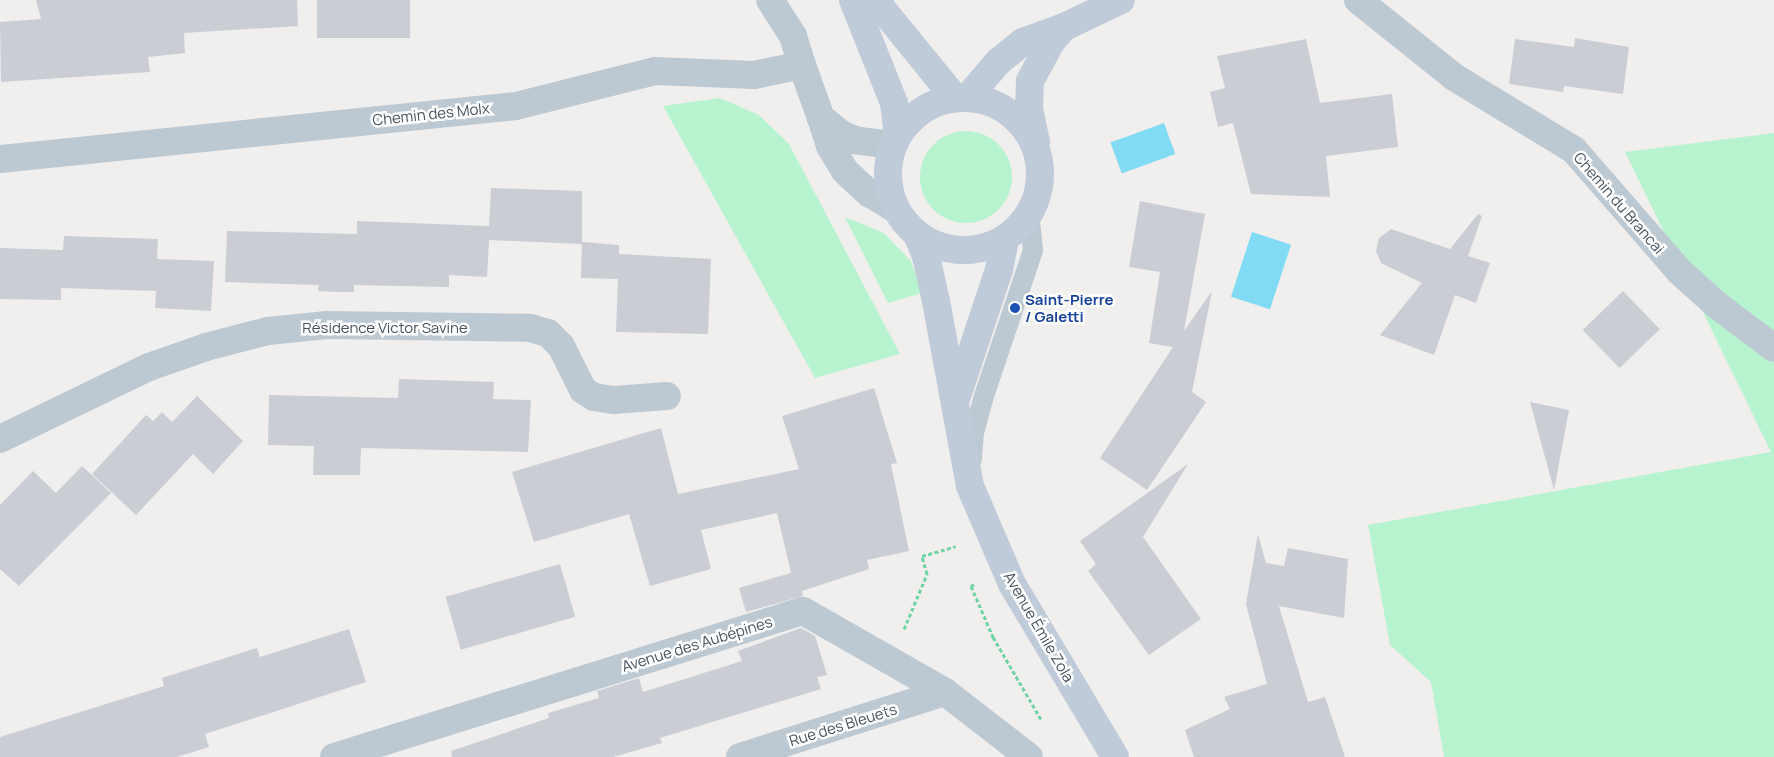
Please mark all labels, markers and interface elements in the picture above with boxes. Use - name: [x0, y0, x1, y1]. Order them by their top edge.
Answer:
- street label: Chemin des Molx: [372, 99, 490, 129]
- street label: Chemin du Brancai: [1570, 149, 1668, 257]
- place label: Saint-Pierre / Galetti: [1025, 290, 1114, 325]
- marker: Saint-Pierre / Galetti: [1009, 302, 1021, 314]
- street label: Résidence Victor Savine: [302, 319, 468, 337]
- street label: Avenue Émile Zola: [1000, 569, 1078, 685]
- street label: Avenue des Aubépines: [619, 613, 775, 675]
- street label: Rue des Bleuets: [787, 700, 899, 750]

